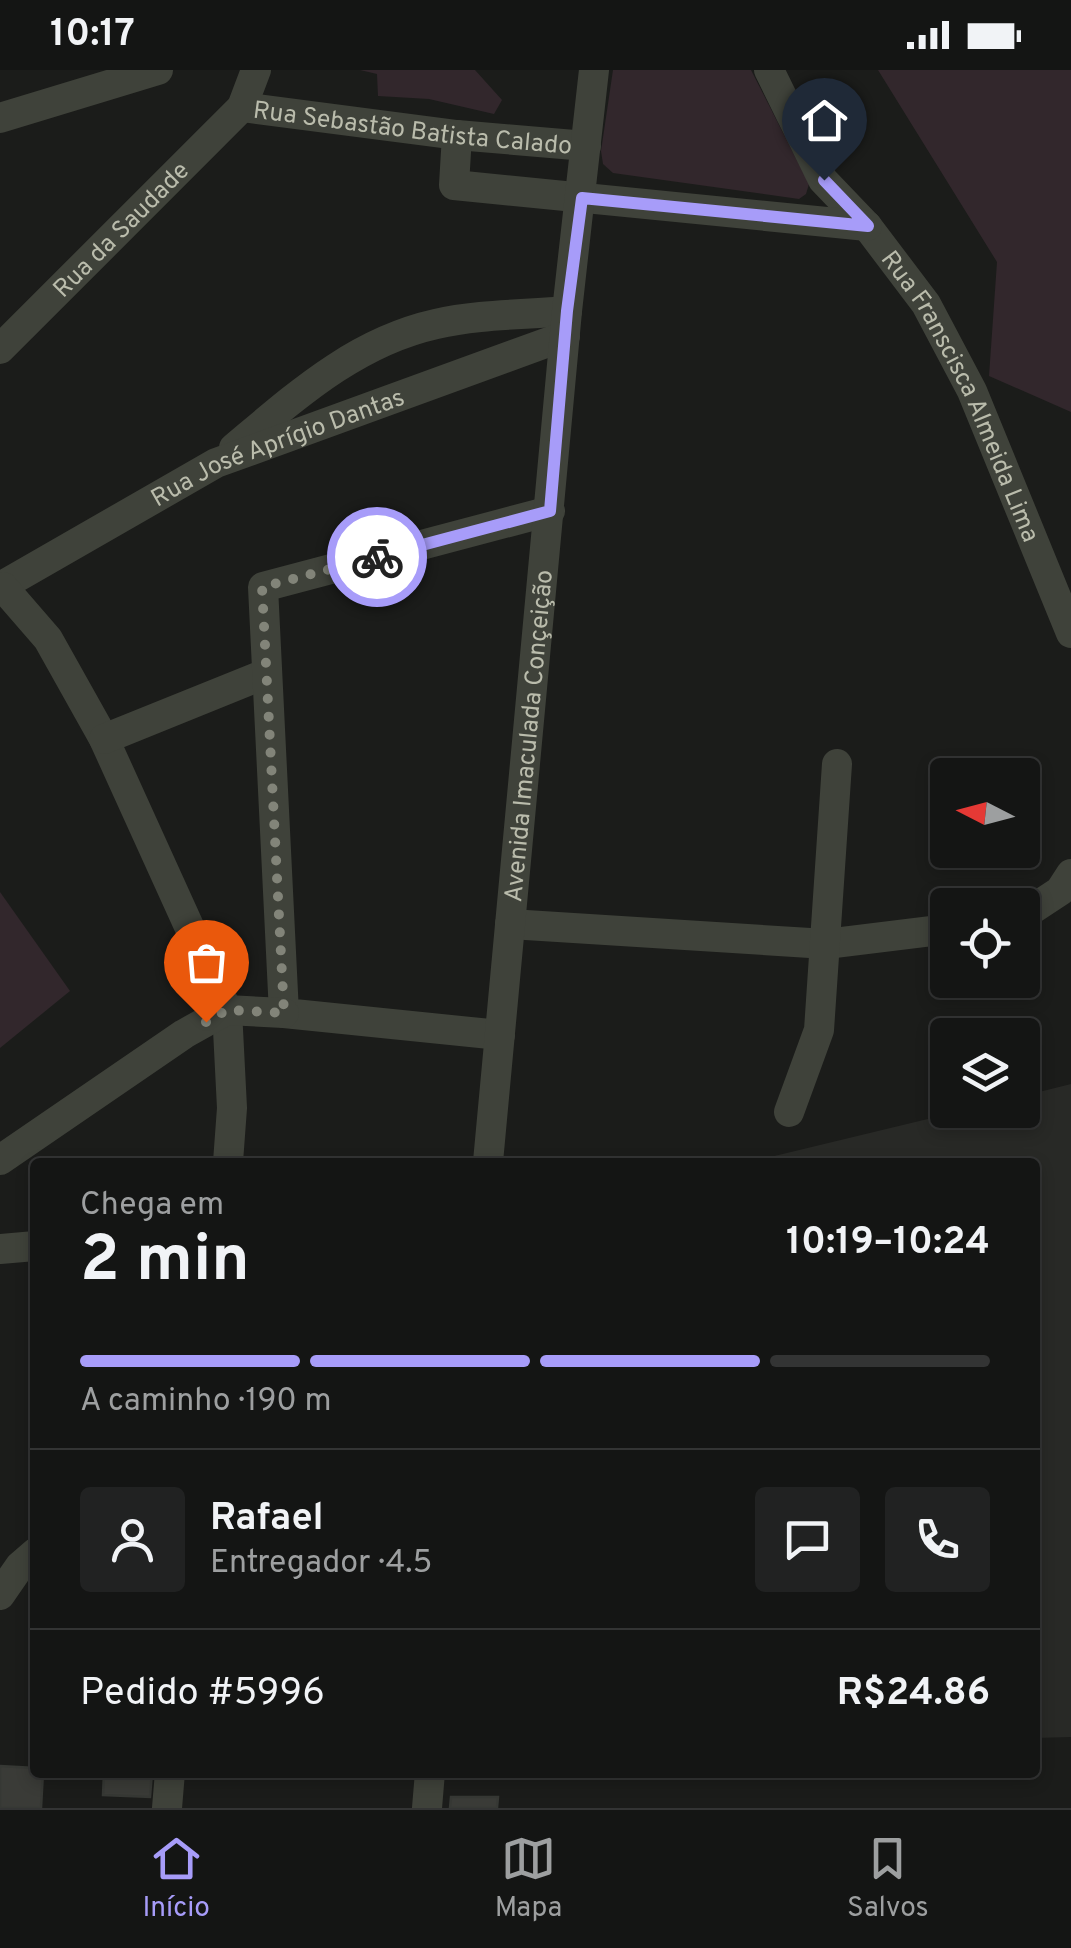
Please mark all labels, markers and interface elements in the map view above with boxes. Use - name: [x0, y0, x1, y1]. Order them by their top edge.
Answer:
- text: 10:17: [50, 11, 135, 60]
- pin: [782, 78, 867, 181]
- icon: home: [797, 93, 852, 148]
- street label: Rua Sebastão Batista Calado: [251, 96, 573, 164]
- street label: Rua da Saudade: [47, 156, 197, 306]
- street label: Rua Franscisca Almeida Lima: [872, 245, 1045, 548]
- street label: Rua José Aprígio Dantas: [146, 383, 409, 516]
- courier: [327, 507, 427, 607]
- icon: bike: [350, 530, 405, 585]
- street label: Avenida Imaculada Conçeição: [499, 569, 562, 904]
- north arrow: [930, 758, 1040, 868]
- map controls: [930, 758, 1040, 1128]
- button: locate: [930, 888, 1040, 998]
- pin: [164, 920, 249, 1023]
- icon: bag: [179, 935, 234, 990]
- button: layers: [930, 1018, 1040, 1128]
- text: Chega em: [80, 1186, 224, 1226]
- text: 10:19–10:24: [786, 1219, 990, 1268]
- text: 2 min: [80, 1222, 250, 1304]
- text: A caminho · 190 m: [80, 1382, 332, 1422]
- button: person: [80, 1487, 185, 1592]
- button: chat: [755, 1487, 860, 1592]
- button: phone: [885, 1487, 990, 1592]
- text: Rafael: [210, 1495, 324, 1544]
- text: Entregador · 4.5: [210, 1544, 432, 1584]
- text: Pedido #5996: [80, 1670, 325, 1719]
- text: R$24.86: [837, 1670, 990, 1719]
- tab: Início: [142, 1831, 210, 1927]
- tab: Mapa: [495, 1831, 562, 1927]
- tab: Salvos: [847, 1831, 929, 1927]

